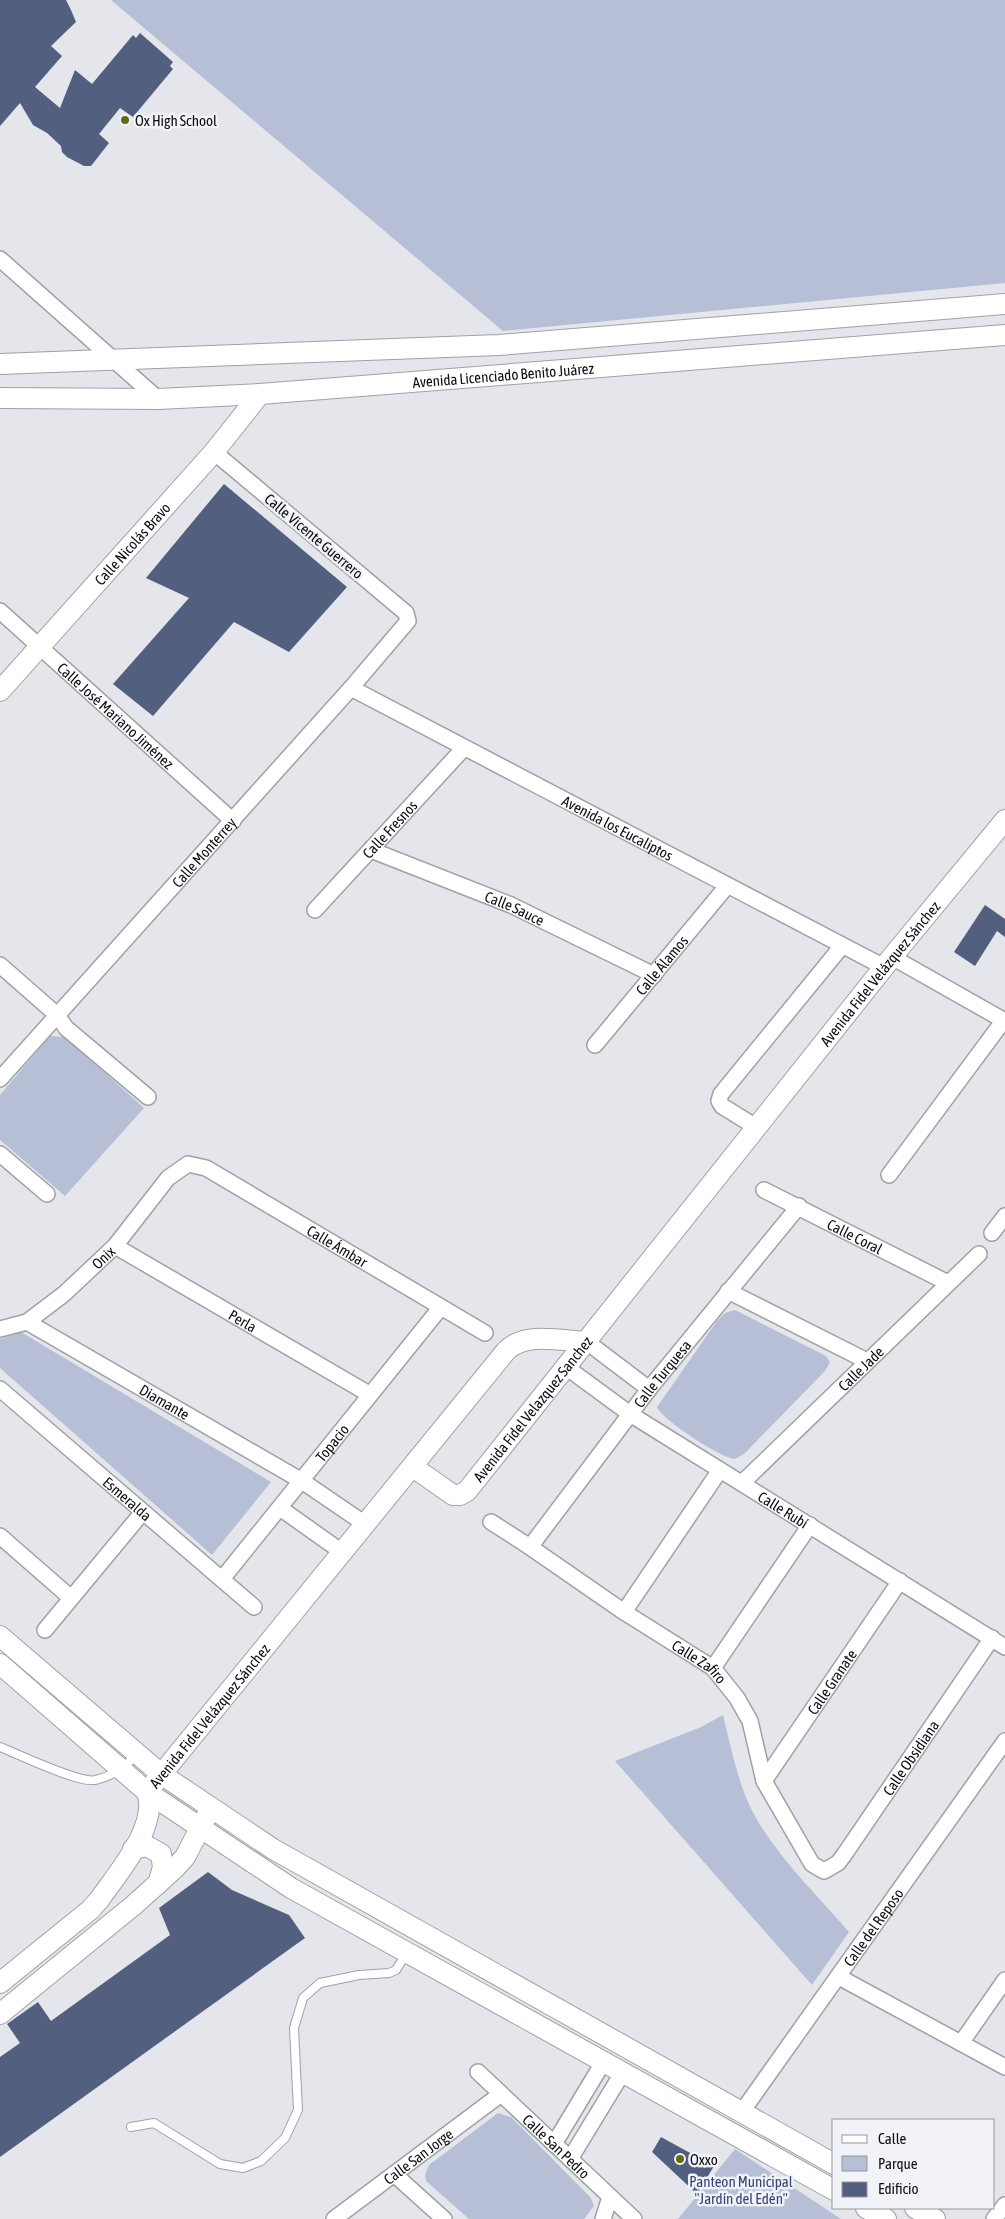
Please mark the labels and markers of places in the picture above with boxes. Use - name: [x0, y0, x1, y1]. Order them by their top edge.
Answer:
- place label: Ox High School: [135, 112, 217, 129]
- marker: Ox High School: [119, 114, 131, 126]
- place label: Oxxo: [690, 2151, 718, 2168]
- marker: Oxxo: [674, 2153, 686, 2165]

